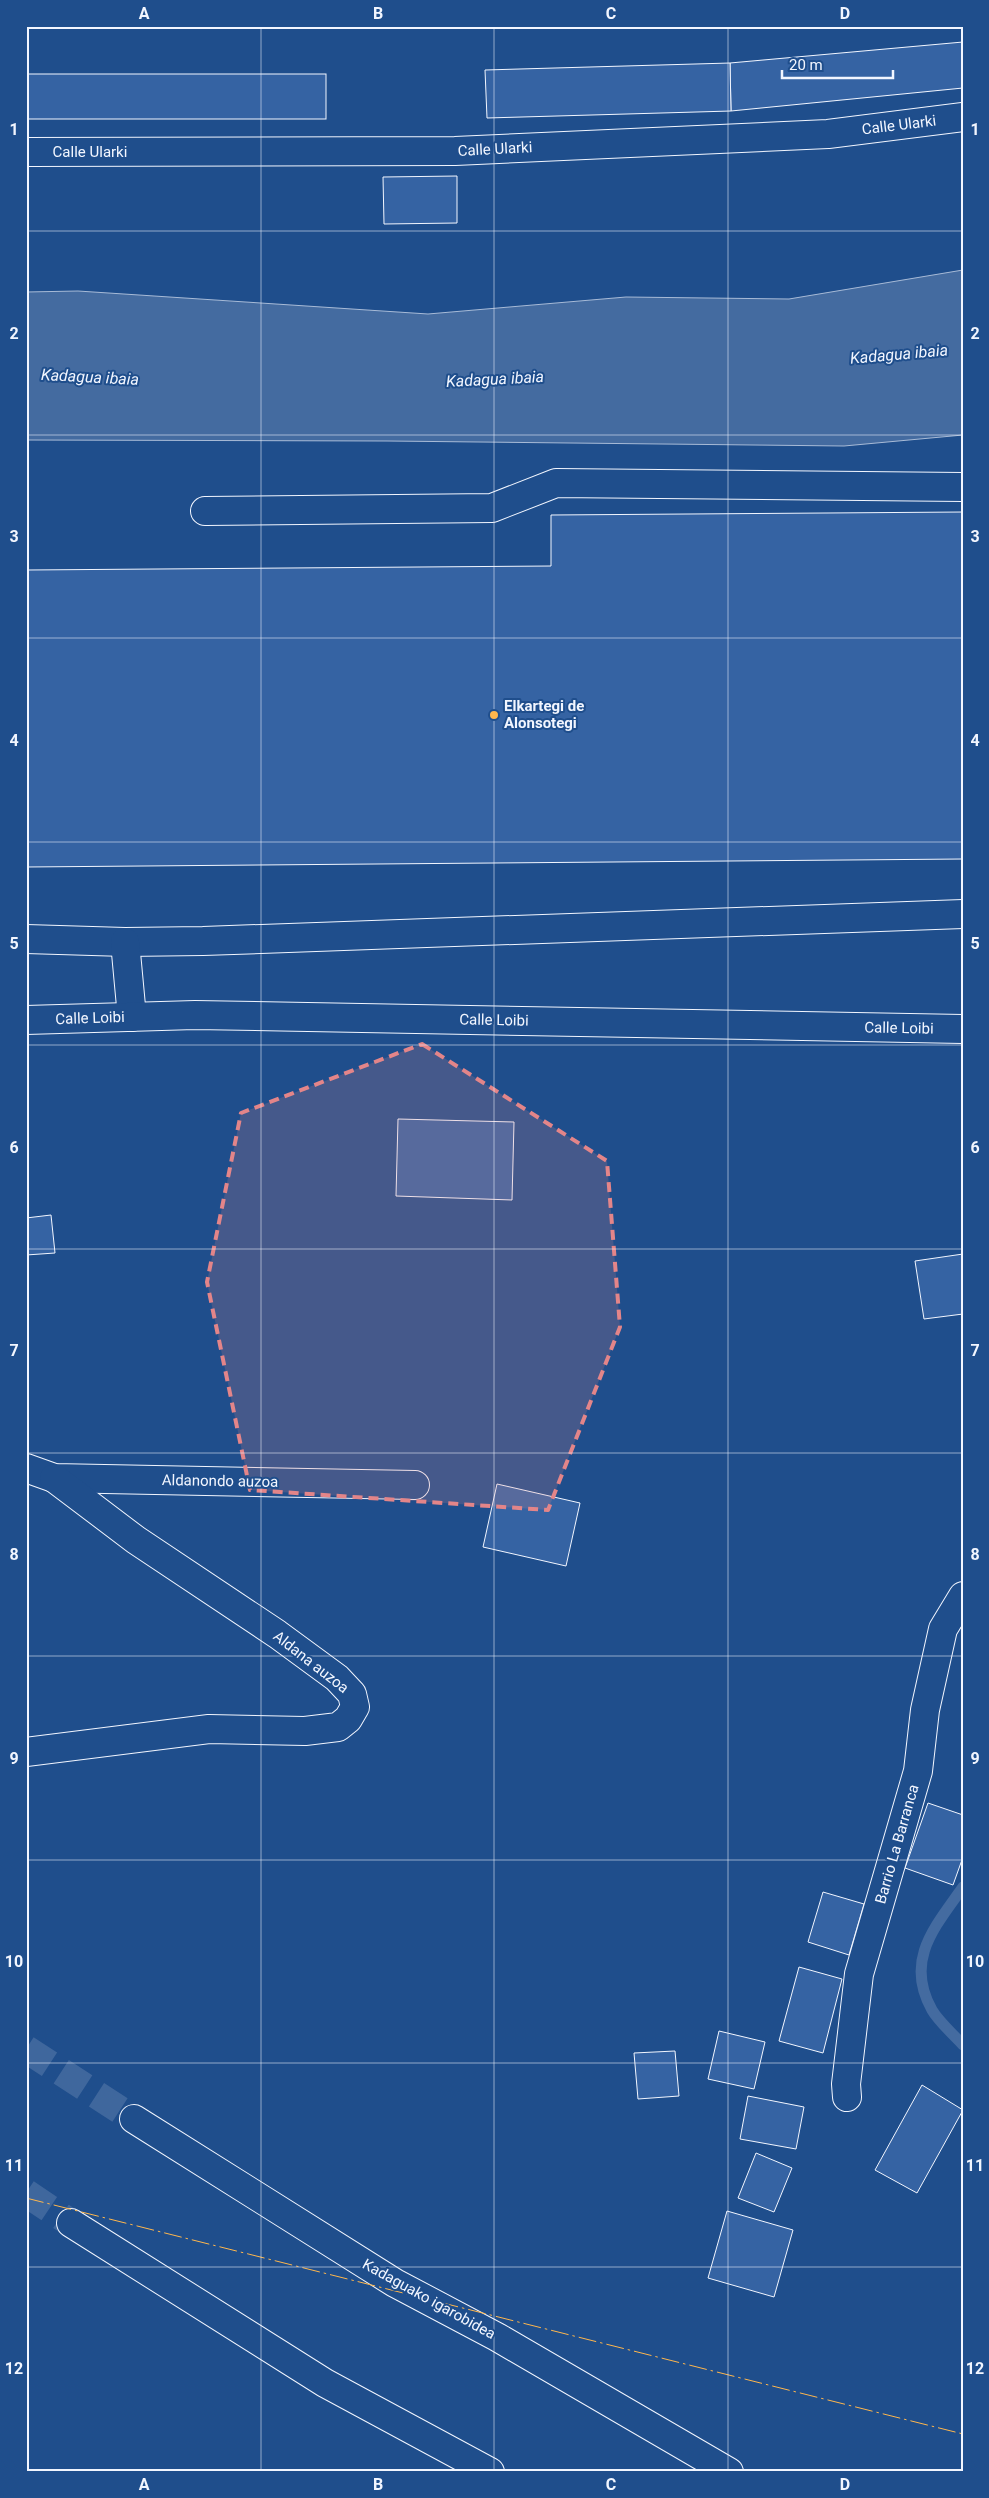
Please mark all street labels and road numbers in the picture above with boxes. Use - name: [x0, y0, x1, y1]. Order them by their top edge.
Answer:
- street label: Calle Ularki: [861, 112, 937, 138]
- street label: Calle Ularki: [457, 138, 533, 160]
- street label: Calle Ularki: [53, 143, 127, 161]
- street label: Calle Loibi: [55, 1008, 125, 1028]
- street label: Calle Loibi: [459, 1010, 529, 1030]
- street label: Calle Loibi: [864, 1018, 934, 1038]
- street label: Aldanondo auzoa: [162, 1471, 278, 1491]
- street label: Aldana auzoa: [270, 1627, 352, 1697]
- street label: Barrio La Barranca: [871, 1782, 923, 1906]
- street label: Kadaguako igarobidea: [359, 2255, 499, 2343]

